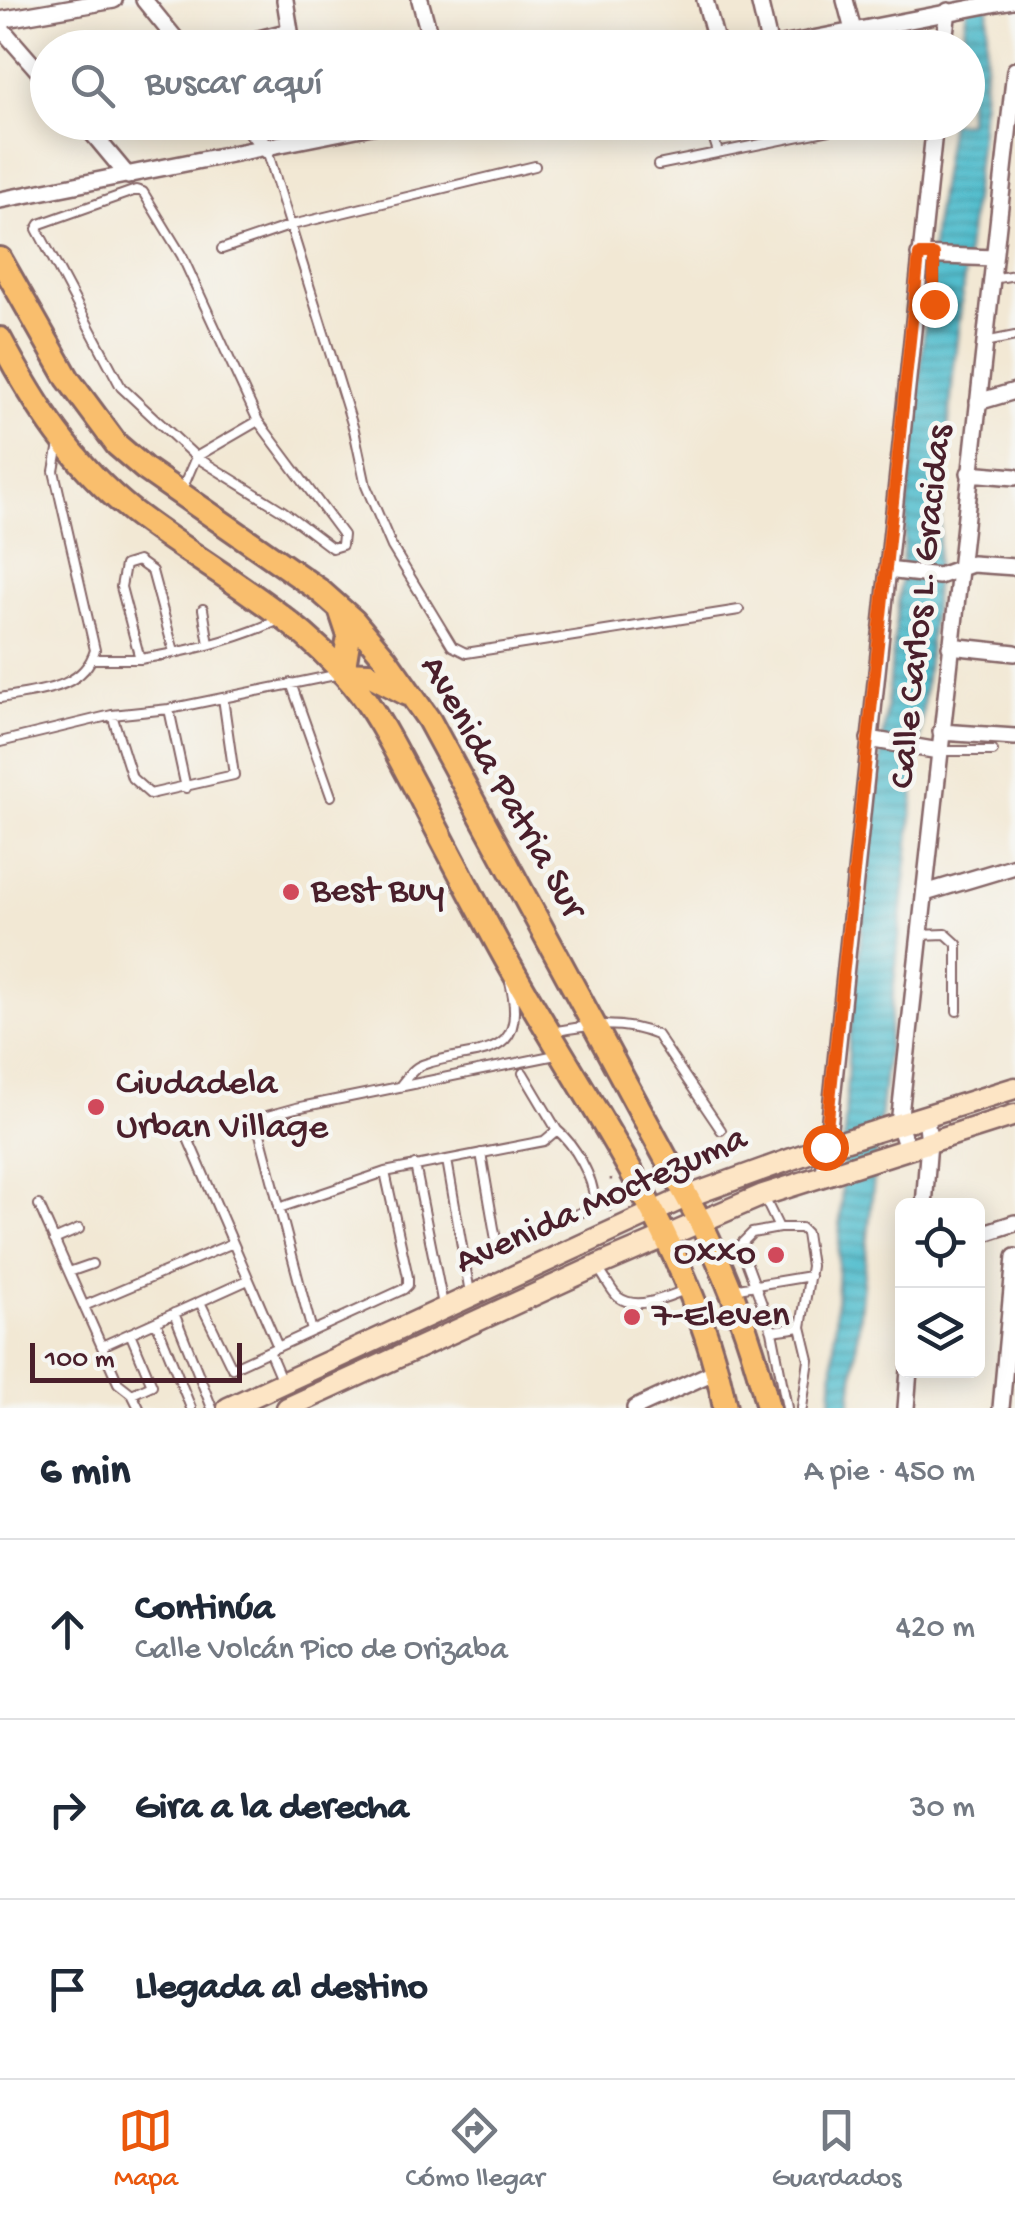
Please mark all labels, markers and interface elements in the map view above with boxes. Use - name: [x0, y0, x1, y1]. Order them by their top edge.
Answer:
- search box: [30, 30, 985, 140]
- icon: search: [65, 58, 120, 113]
- text: Buscar aquí: [145, 63, 323, 107]
- route end: [912, 282, 958, 328]
- street label: Calle Carlos L. Gracidas: [882, 422, 964, 791]
- street label: Avenida Patria Sur: [408, 649, 596, 930]
- place label: Best Buy: [310, 870, 445, 914]
- marker: Best Buy: [280, 881, 302, 903]
- place label: Ciudadela Urban Village: [116, 1063, 328, 1151]
- marker: Ciudadela Urban Village: [85, 1096, 107, 1118]
- street label: Avenida Moctezuma: [450, 1117, 756, 1286]
- route start: [803, 1125, 849, 1171]
- map controls: [895, 1198, 985, 1378]
- button: locate: [895, 1198, 985, 1288]
- place label: Oxxo: [673, 1233, 756, 1277]
- marker: Oxxo: [765, 1244, 787, 1266]
- button: layers: [895, 1288, 985, 1378]
- place label: 7-Eleven: [651, 1295, 790, 1339]
- marker: 7-Eleven: [621, 1306, 643, 1328]
- scale bar: [30, 1338, 242, 1382]
- text: 100 m: [45, 1344, 115, 1377]
- text: 6 min: [40, 1449, 130, 1498]
- text: A pie · 450 m: [804, 1454, 975, 1492]
- text: Continúa: [135, 1588, 274, 1632]
- icon: ahead: [40, 1602, 95, 1657]
- text: 420 m: [896, 1610, 975, 1648]
- text: Calle Volcán Pico de Orizaba: [135, 1632, 508, 1670]
- icon: right: [40, 1782, 95, 1837]
- text: Gira a la derecha: [135, 1787, 409, 1831]
- text: 30 m: [910, 1790, 975, 1828]
- icon: arrive: [40, 1962, 95, 2017]
- text: Llegada al destino: [135, 1967, 428, 2011]
- tab: Mapa: [114, 2103, 178, 2196]
- tab: Cómo llegar: [405, 2103, 544, 2196]
- tab: Guardados: [772, 2103, 901, 2196]

